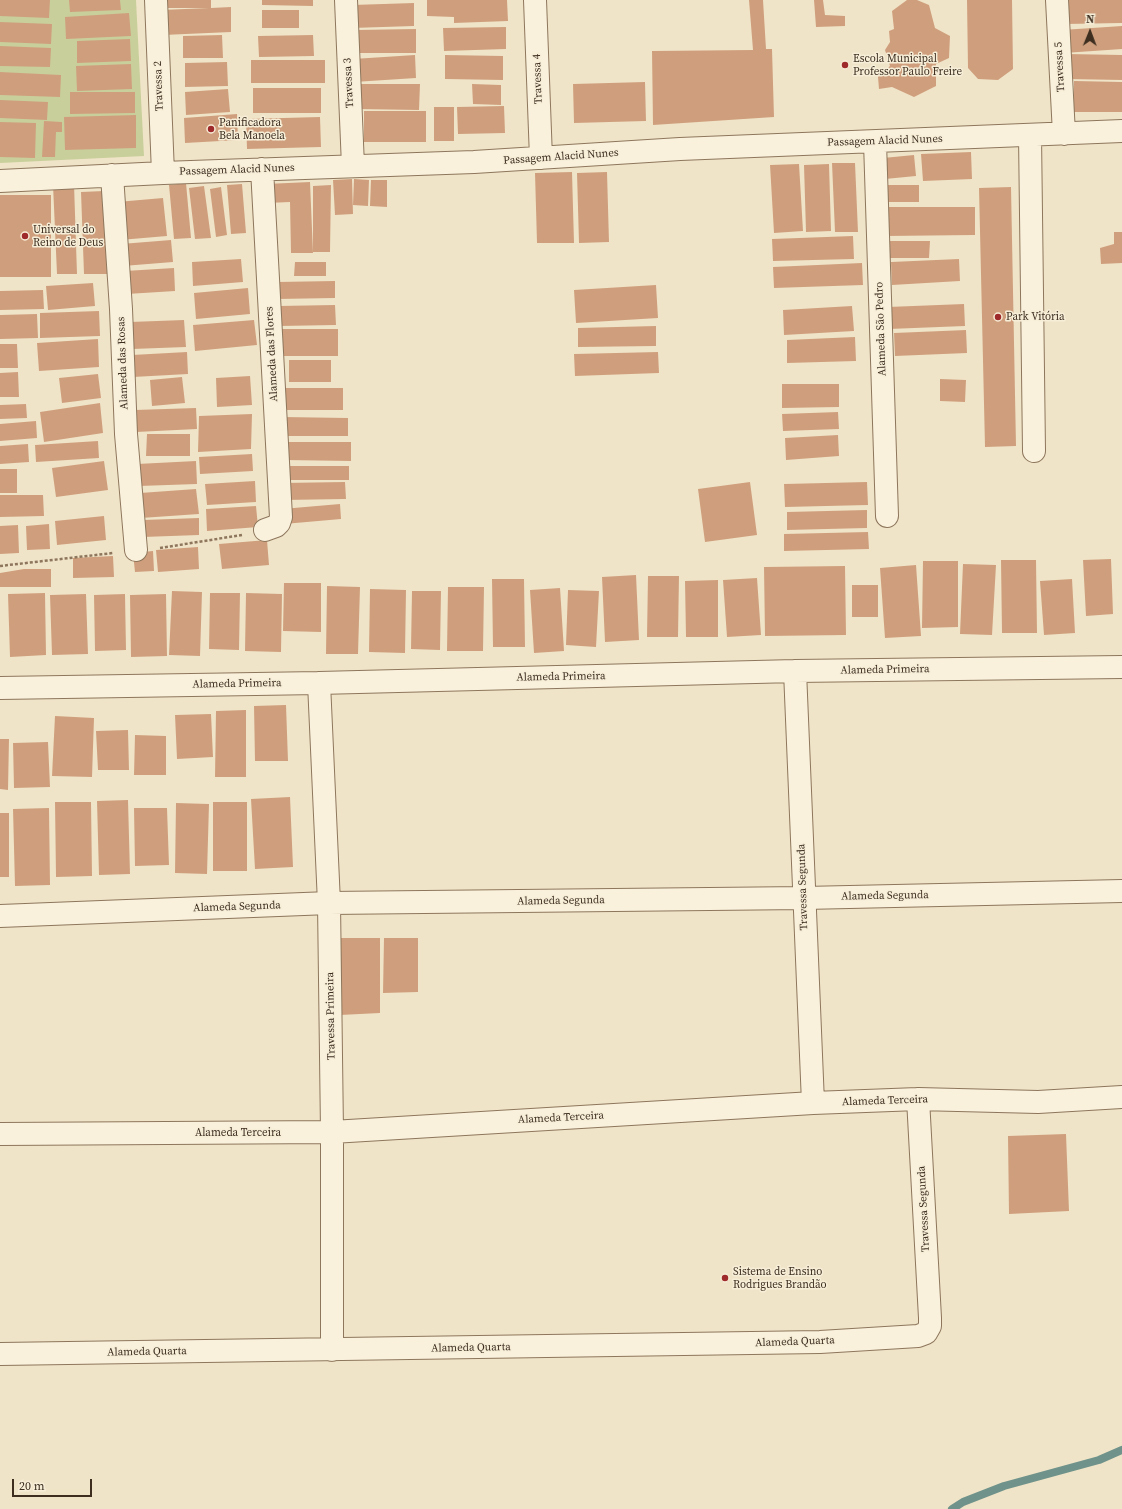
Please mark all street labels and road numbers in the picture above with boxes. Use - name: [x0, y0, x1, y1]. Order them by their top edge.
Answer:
- street label: Travessa 5: [1052, 41, 1068, 93]
- street label: Travessa 4: [531, 54, 545, 104]
- street label: Travessa 3: [341, 57, 357, 109]
- street label: Travessa 2: [152, 61, 166, 111]
- street label: Passagem Alacid Nunes: [827, 132, 943, 150]
- street label: Passagem Alacid Nunes: [503, 146, 619, 168]
- street label: Passagem Alacid Nunes: [179, 161, 295, 179]
- street label: Alameda São Pedro: [873, 282, 889, 376]
- street label: Alameda das Flores: [263, 306, 281, 402]
- street label: Alameda das Rosas: [115, 316, 131, 410]
- street label: Alameda Primeira: [840, 663, 930, 677]
- street label: Alameda Primeira: [516, 670, 606, 684]
- street label: Alameda Primeira: [192, 677, 282, 691]
- street label: Travessa Segunda: [795, 843, 811, 931]
- street label: Alameda Segunda: [841, 889, 929, 903]
- street label: Alameda Segunda: [517, 894, 605, 908]
- street label: Alameda Segunda: [193, 899, 281, 915]
- street label: Travessa Primeira: [324, 972, 338, 1060]
- street label: Alameda Terceira: [842, 1093, 928, 1109]
- street label: Alameda Terceira: [518, 1109, 604, 1127]
- street label: Alameda Terceira: [195, 1126, 281, 1140]
- street label: Travessa Segunda: [915, 1165, 933, 1253]
- street label: Alameda Quarta: [755, 1334, 835, 1350]
- street label: Alameda Quarta: [431, 1341, 511, 1355]
- street label: Alameda Quarta: [107, 1345, 187, 1359]

